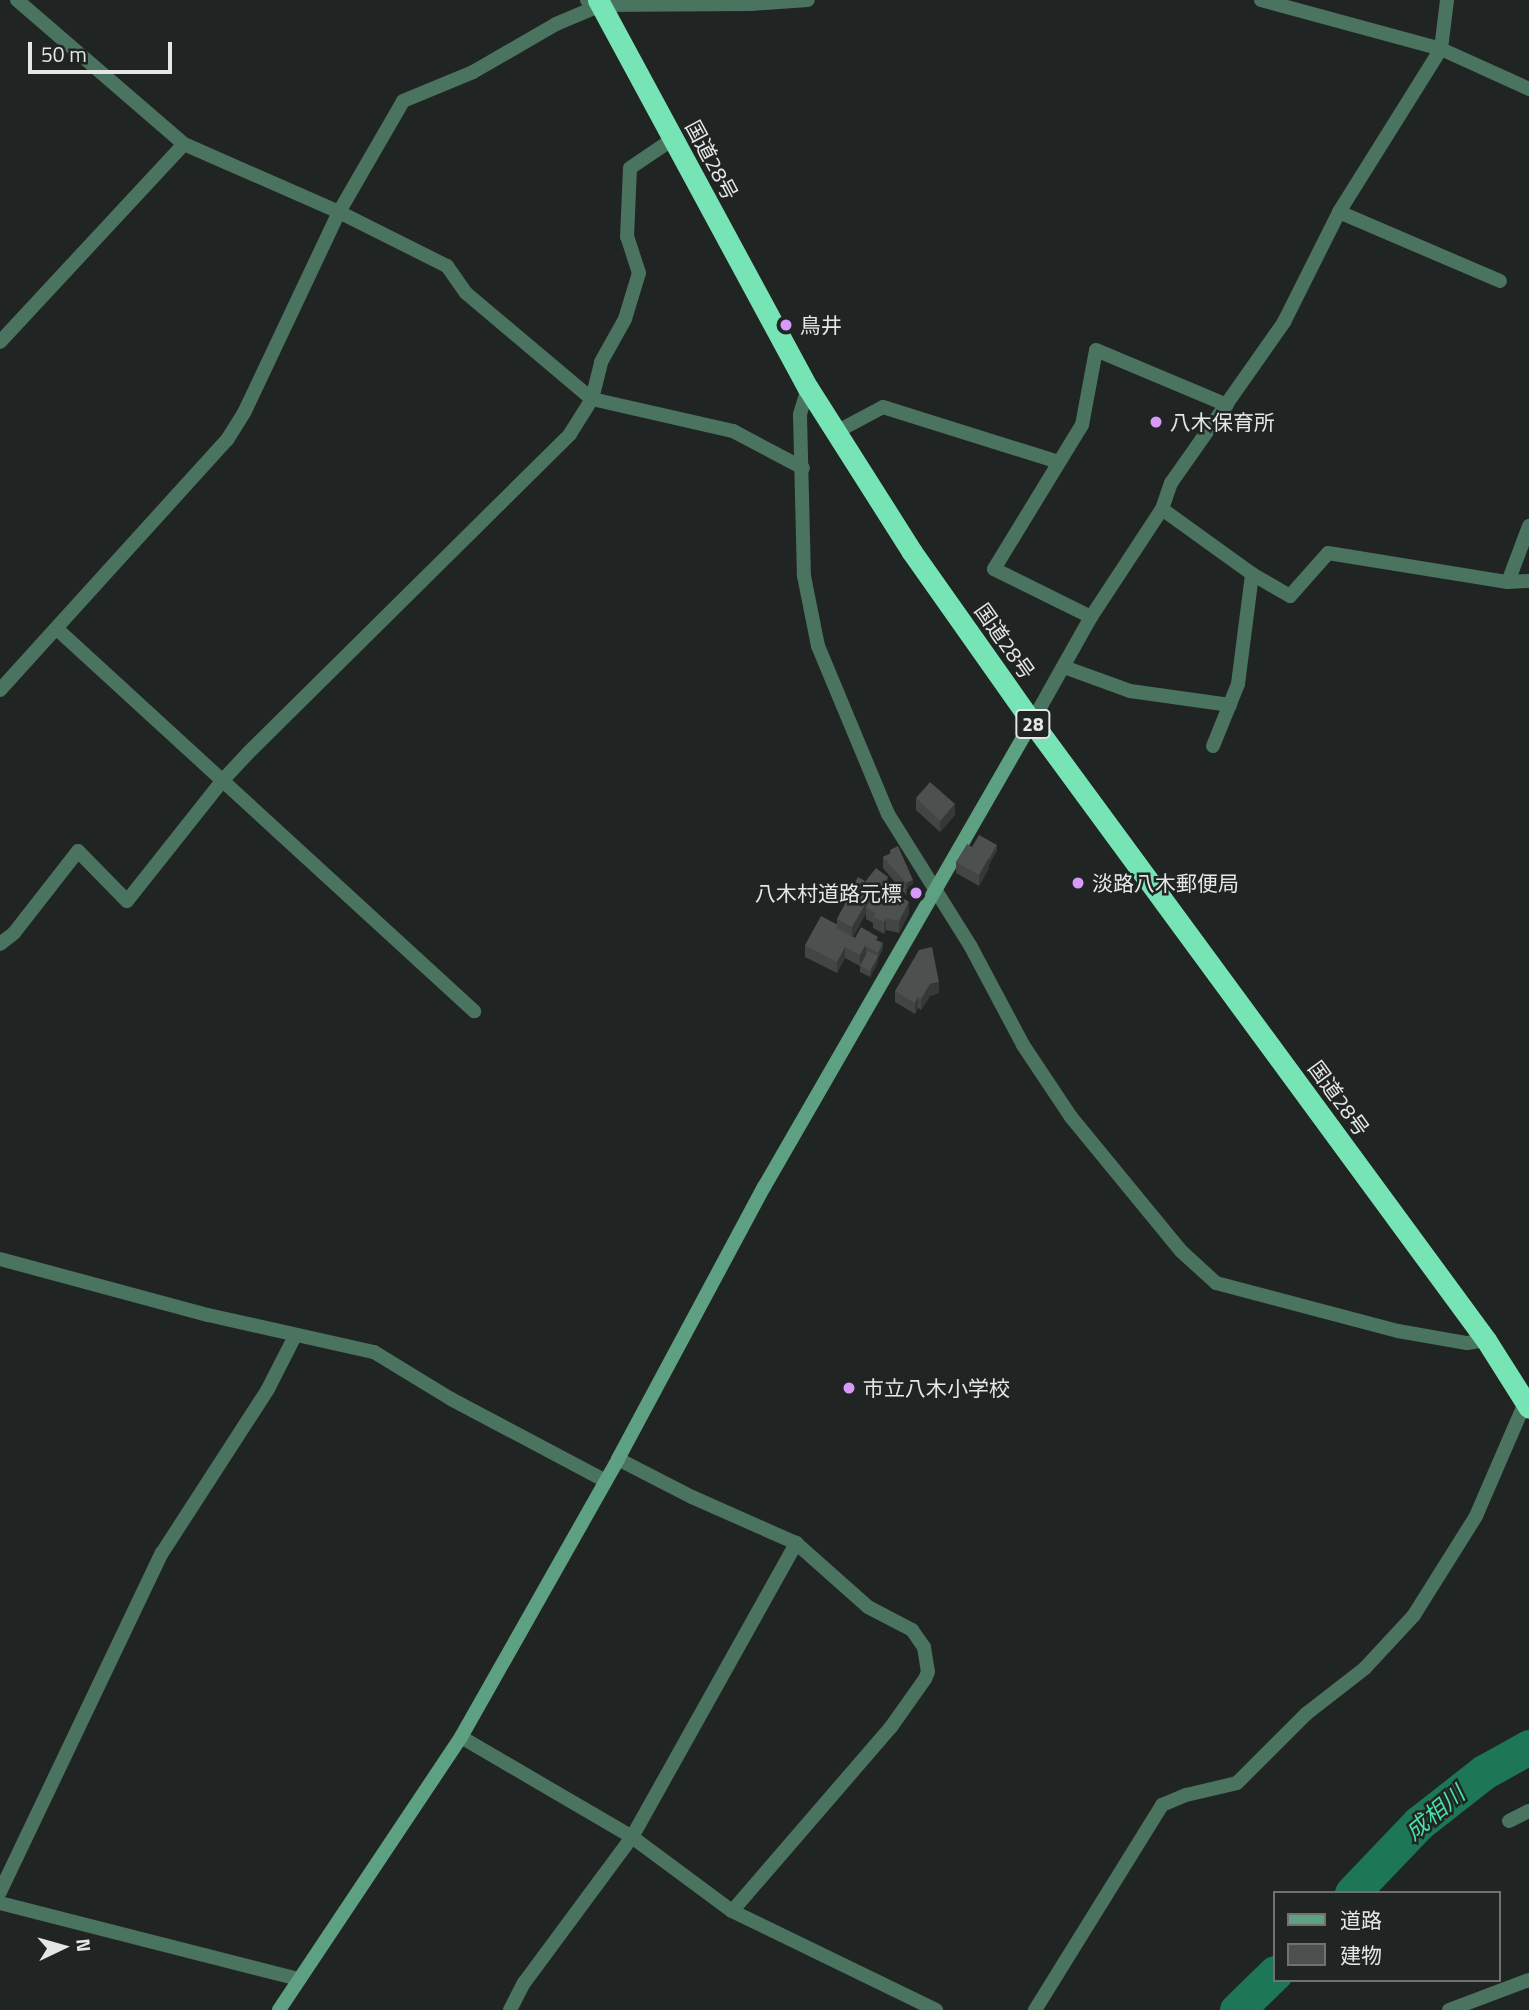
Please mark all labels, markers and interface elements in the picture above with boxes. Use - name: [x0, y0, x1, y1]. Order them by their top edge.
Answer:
- scale bar: [32, 28, 175, 72]
- text: 50 m: [41, 38, 87, 70]
- street label: 国道28号: [681, 116, 743, 204]
- place label: 鳥井: [800, 312, 842, 338]
- marker: 鳥井: [778, 317, 794, 333]
- place label: 八木保育所: [1170, 409, 1275, 435]
- marker: 八木保育所: [1148, 414, 1164, 430]
- street label: 国道28号: [970, 598, 1040, 684]
- road number: 28: [1014, 708, 1052, 740]
- place label: 淡路八木郵便局: [1092, 870, 1239, 896]
- marker: 淡路八木郵便局: [1070, 875, 1086, 891]
- place label: 八木村道路元標: [755, 880, 902, 906]
- marker: 八木村道路元標: [908, 885, 924, 901]
- street label: 国道28号: [1303, 1056, 1375, 1140]
- place label: 市立八木小学校: [863, 1375, 1010, 1401]
- marker: 市立八木小学校: [841, 1380, 857, 1396]
- water label: 成相川: [1400, 1780, 1470, 1846]
- legend: [1274, 1891, 1501, 1982]
- text: 道路: [1340, 1904, 1382, 1936]
- north arrow: [28, 1912, 98, 1982]
- text: N: [69, 1937, 99, 1953]
- text: 建物: [1340, 1939, 1382, 1971]

